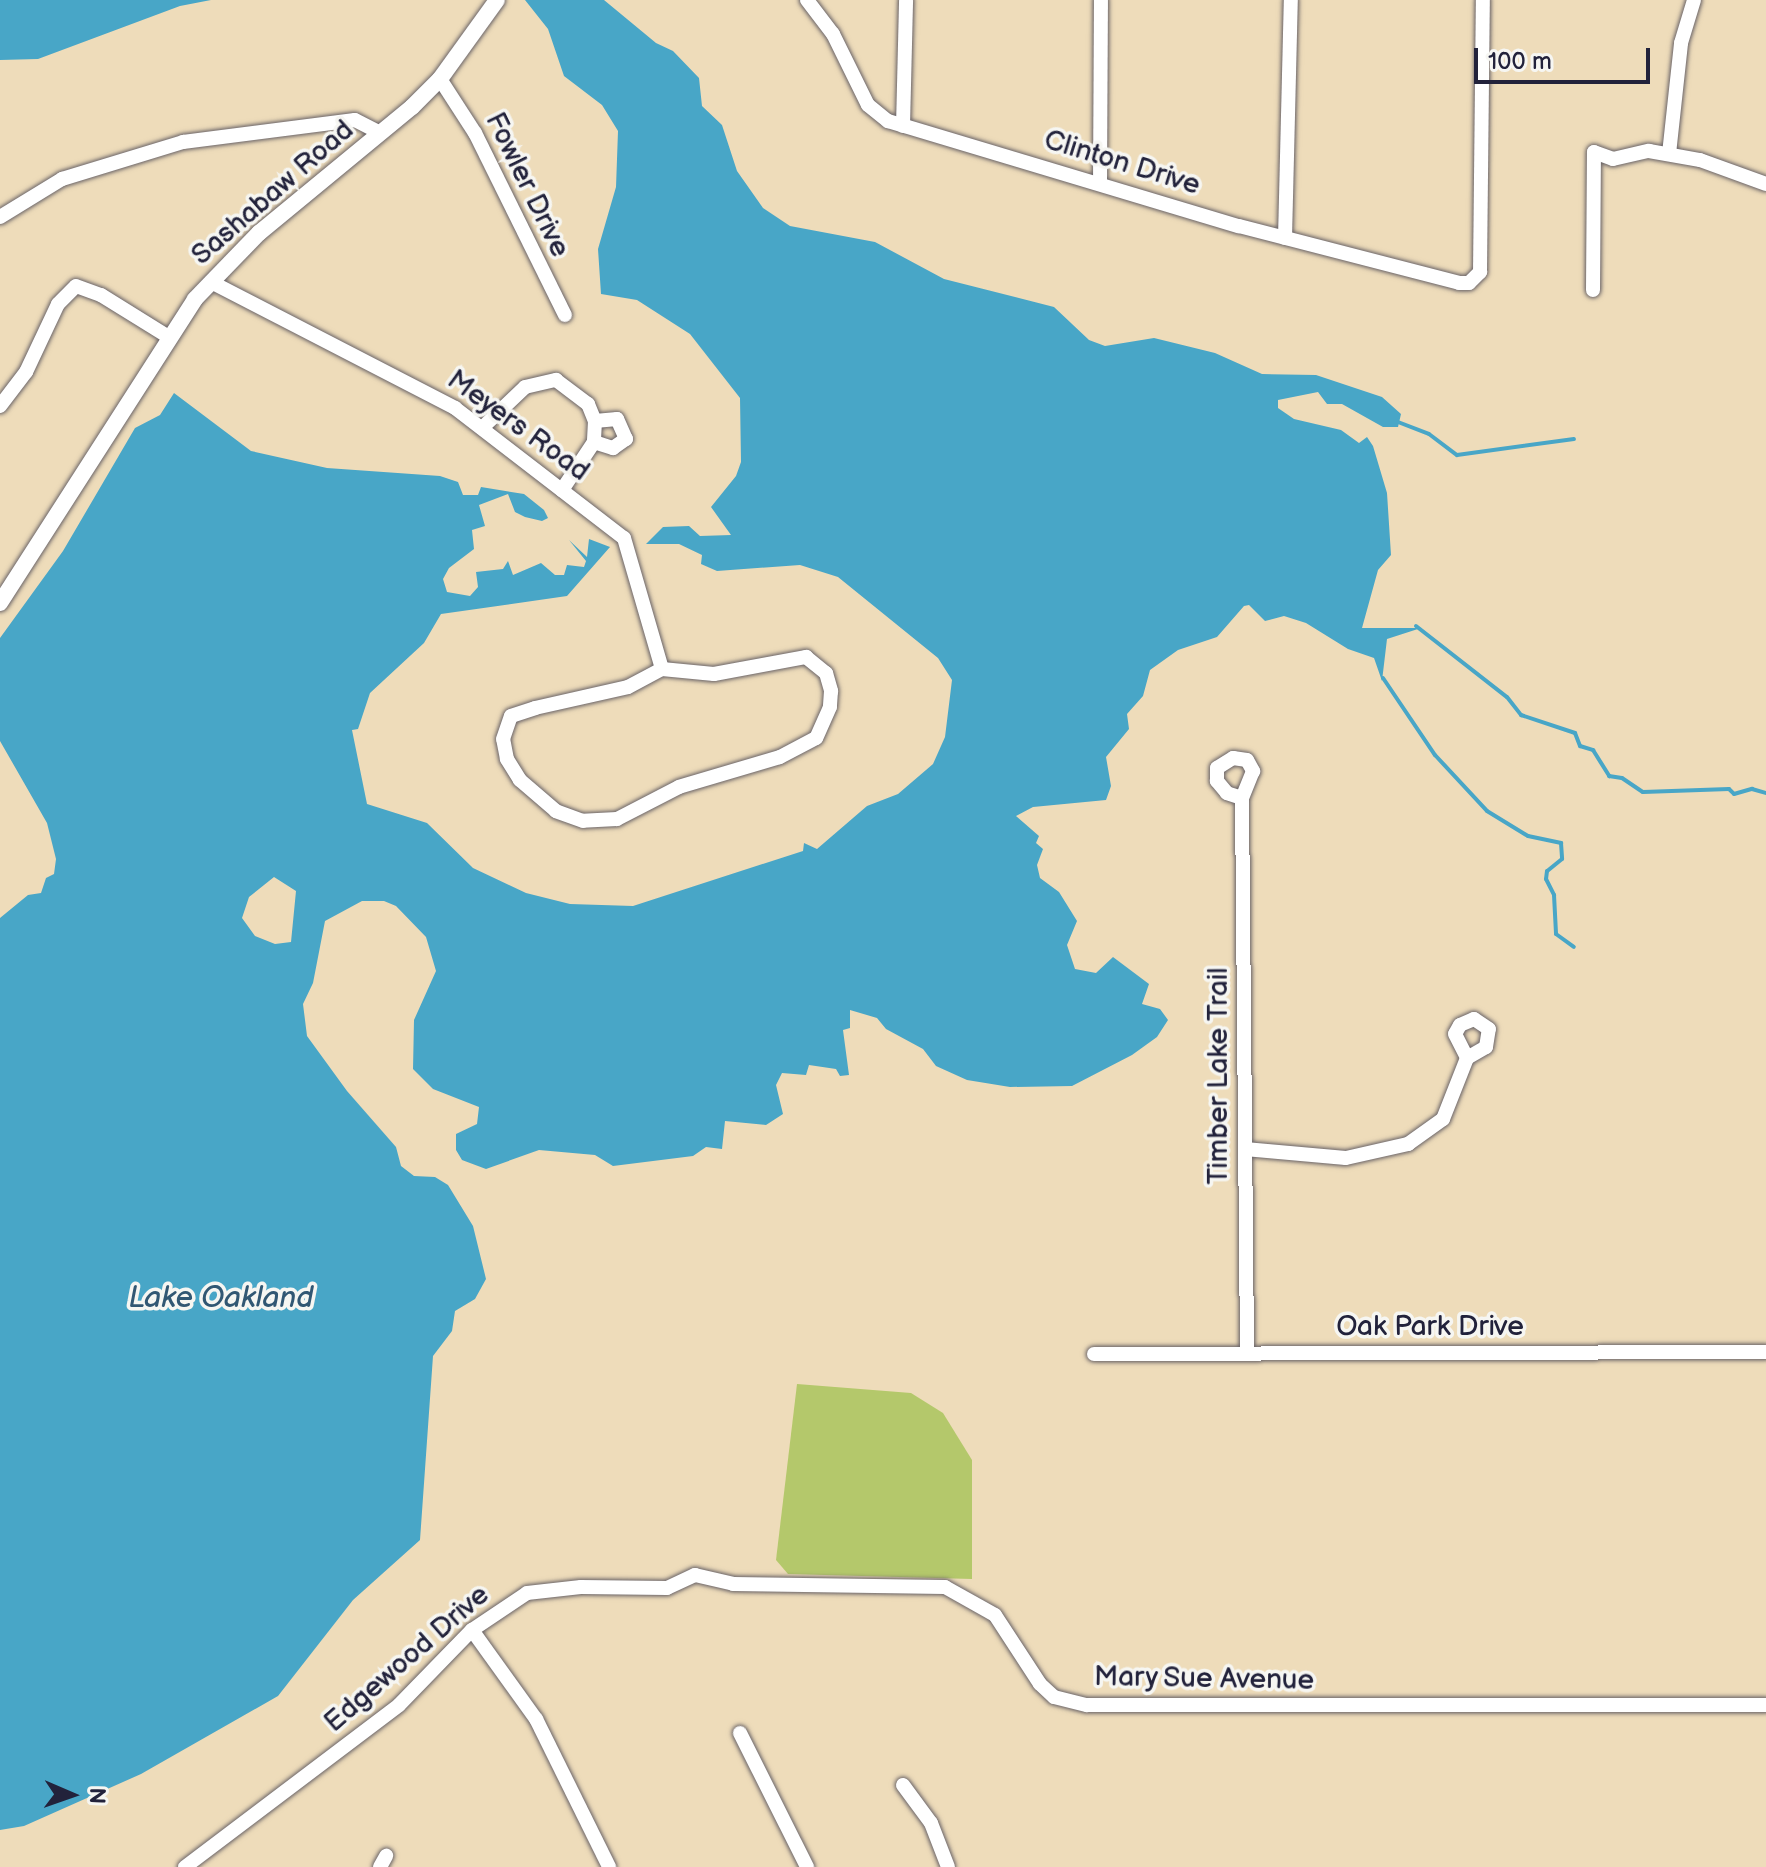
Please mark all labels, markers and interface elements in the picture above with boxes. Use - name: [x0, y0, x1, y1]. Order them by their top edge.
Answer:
- scale bar: [1478, 32, 1654, 82]
- text: 100 m: [1488, 47, 1552, 76]
- street label: Fowler Drive: [478, 107, 576, 263]
- street label: Sashabaw Road: [185, 114, 361, 272]
- street label: Clinton Drive: [1040, 123, 1204, 203]
- street label: Meyers Road: [440, 363, 596, 489]
- street label: Timber Lake Trail: [1202, 967, 1236, 1185]
- water label: Lake Oakland: [129, 1280, 313, 1316]
- street label: Oak Park Drive: [1336, 1310, 1524, 1344]
- street label: Edgewood Drive: [318, 1578, 496, 1740]
- street label: Mary Sue Avenue: [1093, 1660, 1315, 1698]
- north arrow: [32, 1755, 112, 1835]
- text: N: [83, 1787, 110, 1805]

